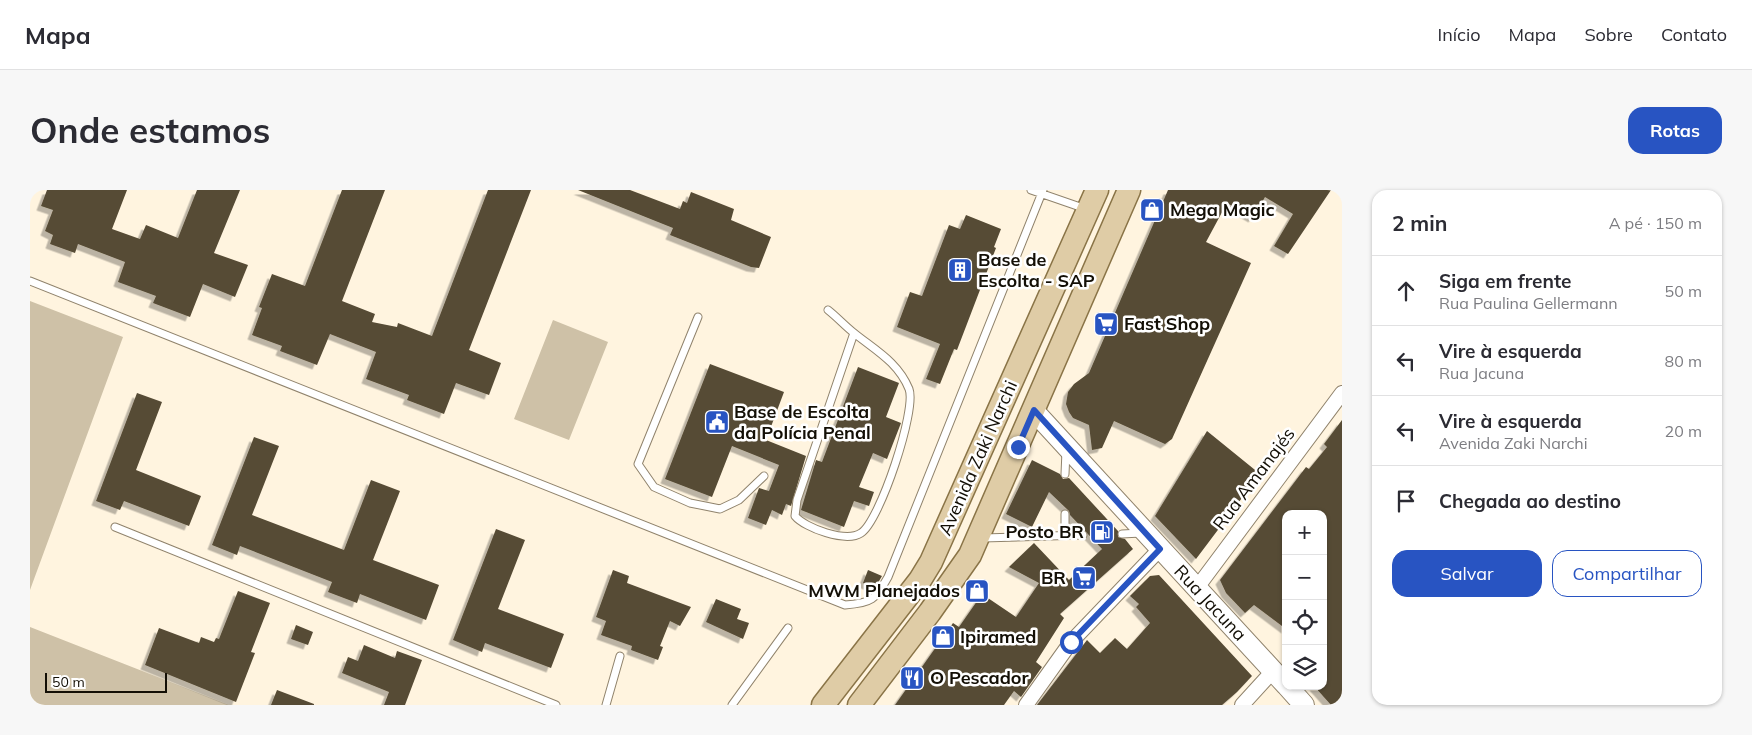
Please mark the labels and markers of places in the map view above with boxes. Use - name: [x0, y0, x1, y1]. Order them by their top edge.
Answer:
- shop icon: Mega Magic: [1139, 197, 1165, 223]
- place label: Mega Magic: [1170, 198, 1275, 221]
- place label: Base de Escolta - SAP: [978, 248, 1095, 292]
- building icon: Base de Escolta - SAP: [947, 257, 973, 283]
- supermarket icon: Fast Shop: [1093, 311, 1119, 337]
- place label: Fast Shop: [1124, 312, 1210, 335]
- place label: Base de Escolta da Polícia Penal: [734, 400, 871, 444]
- public building icon: Base de Escolta da Polícia Penal: [704, 409, 730, 435]
- fuel station icon: Posto BR: [1089, 519, 1115, 545]
- place label: Posto BR: [1006, 520, 1084, 543]
- supermarket icon: BR: [1071, 565, 1097, 591]
- place label: BR: [1041, 566, 1066, 589]
- shop icon: MWM Planejados: [964, 578, 990, 604]
- place label: MWM Planejados: [808, 579, 960, 602]
- shop icon: Ipiramed: [930, 624, 956, 650]
- place label: Ipiramed: [960, 625, 1036, 648]
- restaurant icon: O Pescador: [899, 665, 925, 691]
- place label: O Pescador: [930, 666, 1030, 689]

